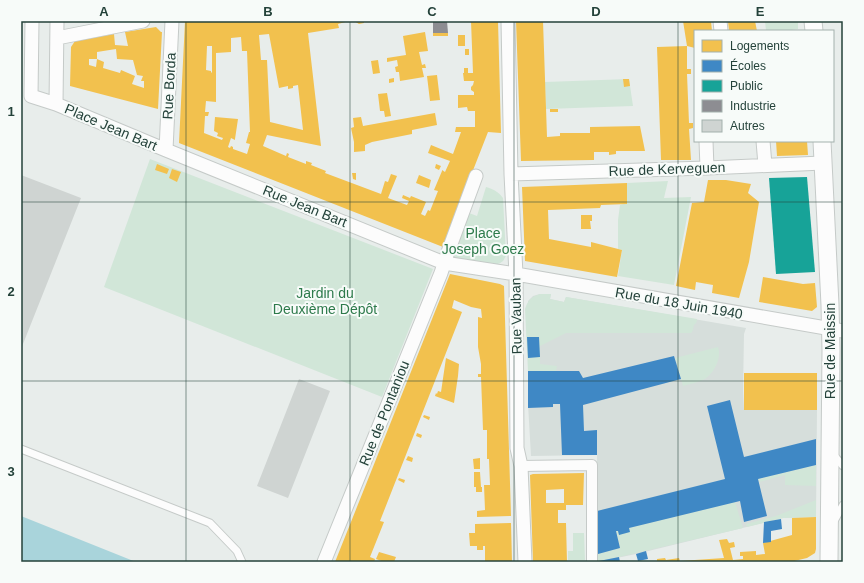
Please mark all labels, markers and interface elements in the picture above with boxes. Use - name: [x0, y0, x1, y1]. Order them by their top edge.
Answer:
- text: A: [99, 4, 109, 19]
- text: B: [263, 4, 273, 19]
- text: C: [427, 4, 437, 19]
- text: D: [591, 4, 601, 19]
- text: E: [756, 4, 765, 19]
- legend: [694, 30, 834, 142]
- text: Logements: [730, 39, 789, 53]
- street label: Rue Borda: [159, 52, 179, 120]
- text: Écoles: [730, 58, 766, 73]
- text: Public: [730, 79, 763, 93]
- text: Industrie: [730, 99, 776, 113]
- street label: Place Jean Bart: [62, 100, 160, 154]
- text: 1: [7, 104, 15, 119]
- text: Autres: [730, 119, 765, 133]
- street label: Rue de Kerveguen: [608, 159, 726, 179]
- street label: Rue Jean Bart: [261, 182, 350, 230]
- park label: Place Joseph Goez: [442, 225, 524, 257]
- street label: Rue Vauban: [507, 277, 525, 355]
- text: 2: [7, 284, 15, 299]
- street label: Rue du 18 Juin 1940: [614, 284, 744, 322]
- park label: Jardin du Deuxième Dépôt: [273, 285, 377, 317]
- street label: Rue de Maissin: [822, 303, 838, 399]
- street label: Rue de Pontaniou: [356, 358, 412, 468]
- text: 3: [7, 464, 15, 479]

